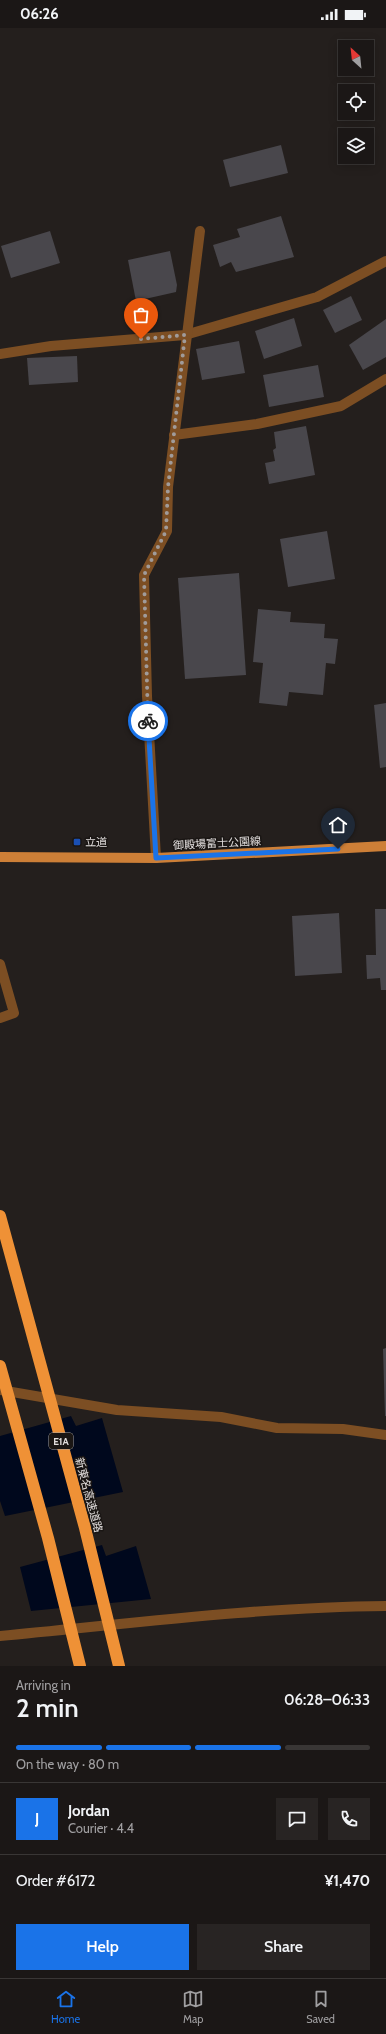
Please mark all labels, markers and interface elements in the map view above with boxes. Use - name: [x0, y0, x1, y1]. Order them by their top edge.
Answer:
- text: 06:26: [20, 5, 59, 23]
- north arrow: [338, 40, 374, 76]
- map controls: [338, 40, 374, 164]
- button: locate: [338, 84, 374, 120]
- button: layers: [338, 128, 374, 164]
- pin: [124, 298, 158, 339]
- icon: bag: [130, 304, 152, 326]
- courier: [128, 701, 168, 741]
- icon: bike: [137, 710, 159, 732]
- pin: [321, 808, 355, 849]
- icon: home: [327, 814, 349, 836]
- street label: 御殿場富士公園線: [172, 834, 261, 852]
- place label: 立道: [85, 835, 107, 849]
- marker: 立道: [72, 837, 82, 847]
- road number: E1A: [49, 1433, 73, 1449]
- street label: 新東名高速道路: [72, 1456, 106, 1534]
- text: Arriving in: [16, 1677, 71, 1693]
- text: 06:28–06:33: [284, 1691, 370, 1709]
- text: 2 min: [16, 1692, 79, 1724]
- text: On the way · 80 m: [16, 1756, 119, 1772]
- button: chat: [276, 1798, 318, 1840]
- button: phone: [328, 1798, 370, 1840]
- text: Jordan: [68, 1802, 110, 1820]
- text: J: [35, 1810, 39, 1828]
- text: Courier · 4.4: [68, 1820, 134, 1836]
- text: Order #6172: [16, 1872, 95, 1890]
- text: ¥1,470: [325, 1872, 370, 1890]
- button: Help: [16, 1924, 189, 1970]
- button: Share: [197, 1924, 370, 1970]
- tab: Home: [51, 1988, 80, 2026]
- tab: Map: [182, 1988, 204, 2026]
- tab: Saved: [306, 1988, 335, 2026]

